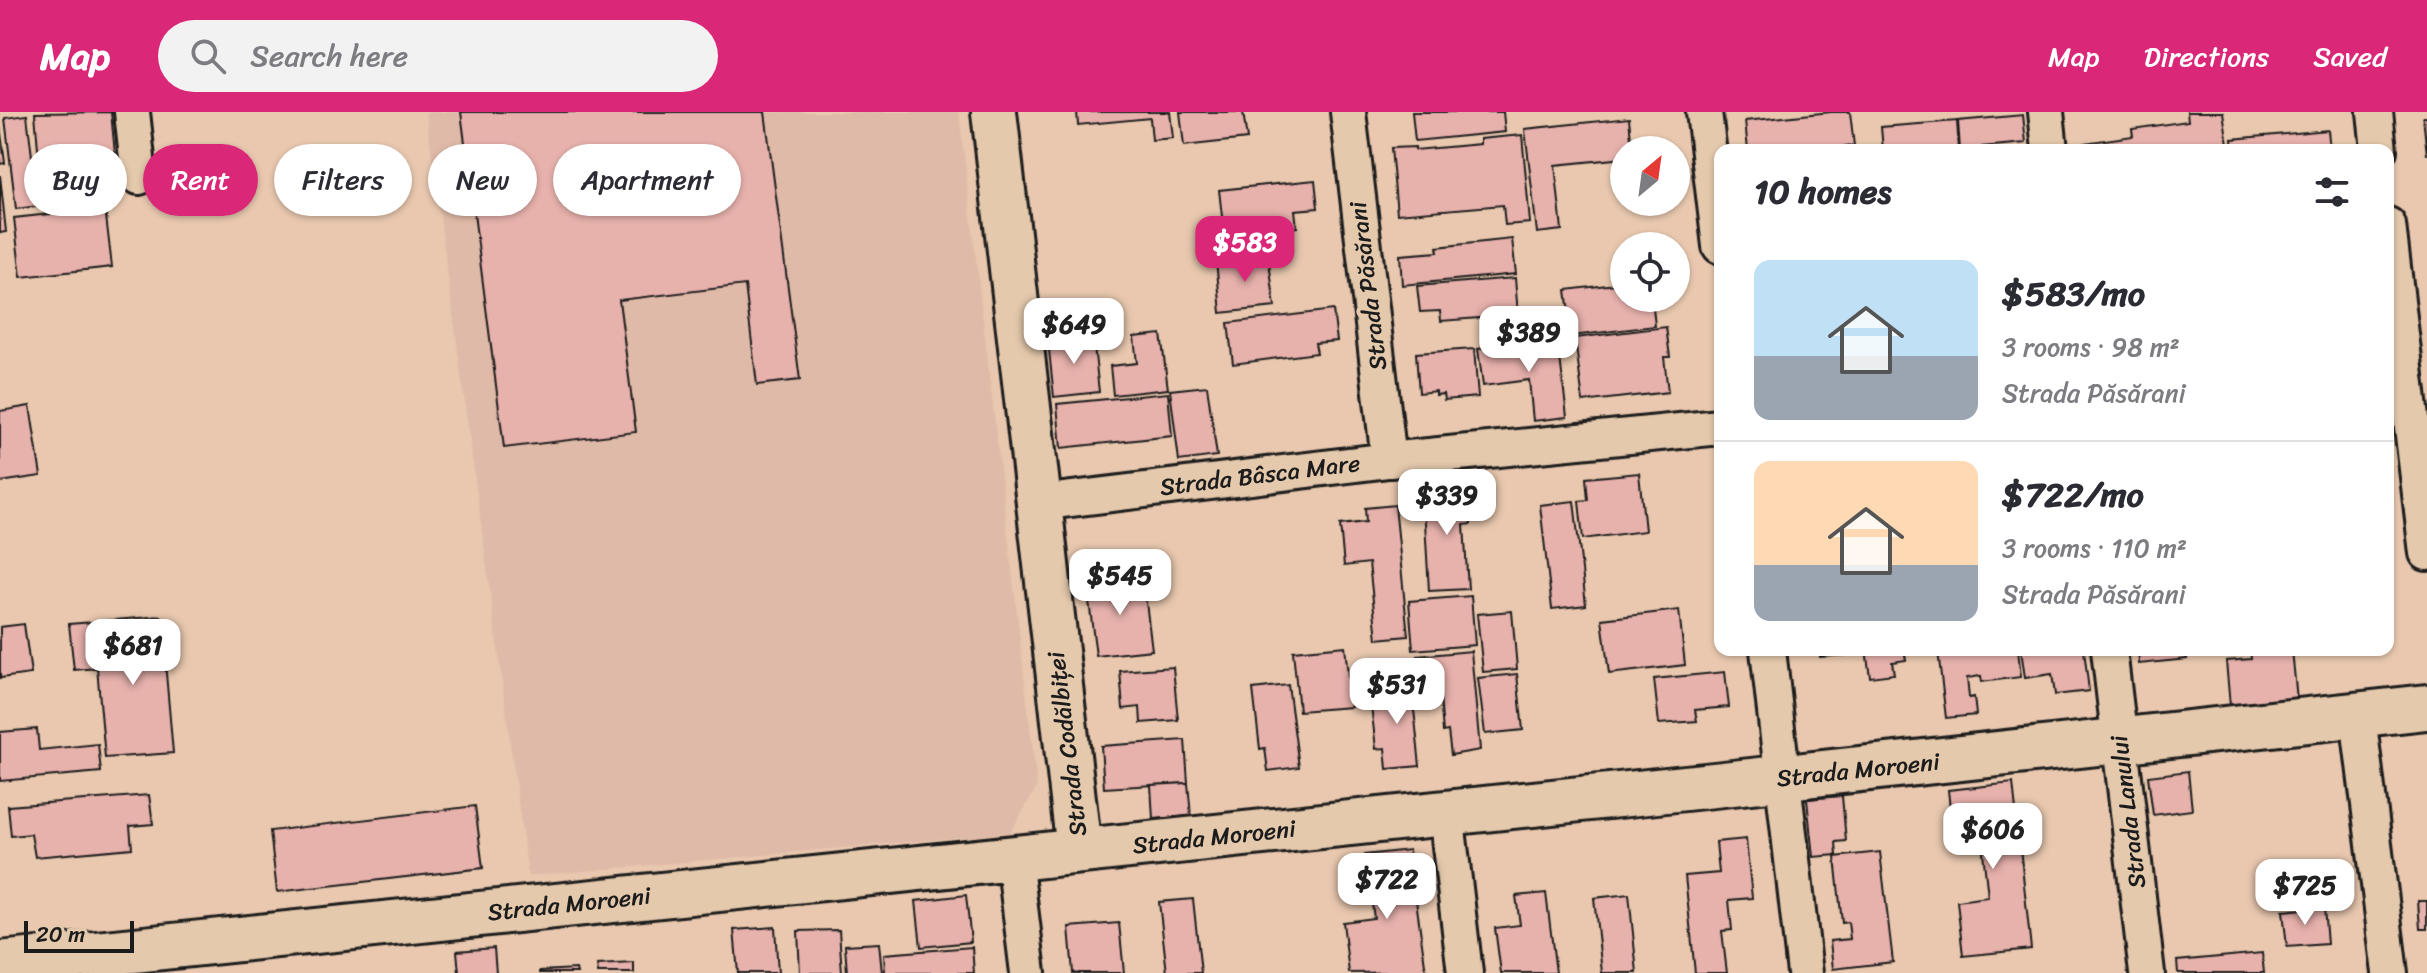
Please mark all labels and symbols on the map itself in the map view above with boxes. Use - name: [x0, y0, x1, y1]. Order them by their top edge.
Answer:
- north arrow: [1610, 136, 1690, 216]
- street label: Strada Păsărani: [1337, 198, 1399, 373]
- pin: $583: [1198, 216, 1292, 284]
- pin: $649: [1027, 298, 1121, 366]
- pin: $389: [1482, 306, 1576, 374]
- street label: Strada Bâsca Mare: [1157, 442, 1363, 508]
- pin: $339: [1400, 469, 1494, 537]
- pin: $545: [1073, 549, 1167, 617]
- pin: $681: [86, 619, 180, 687]
- street label: Strada Codălbiței: [1035, 649, 1099, 839]
- pin: $531: [1350, 658, 1444, 726]
- street label: Strada Lanului: [2098, 733, 2158, 891]
- street label: Strada Moroeni: [1774, 741, 1942, 799]
- pin: $606: [1946, 803, 2040, 871]
- street label: Strada Moroeni: [1130, 808, 1298, 866]
- pin: $722: [1340, 853, 1434, 921]
- pin: $725: [2258, 859, 2352, 927]
- street label: Strada Moroeni: [485, 875, 653, 933]
- scale bar: [24, 917, 134, 953]

